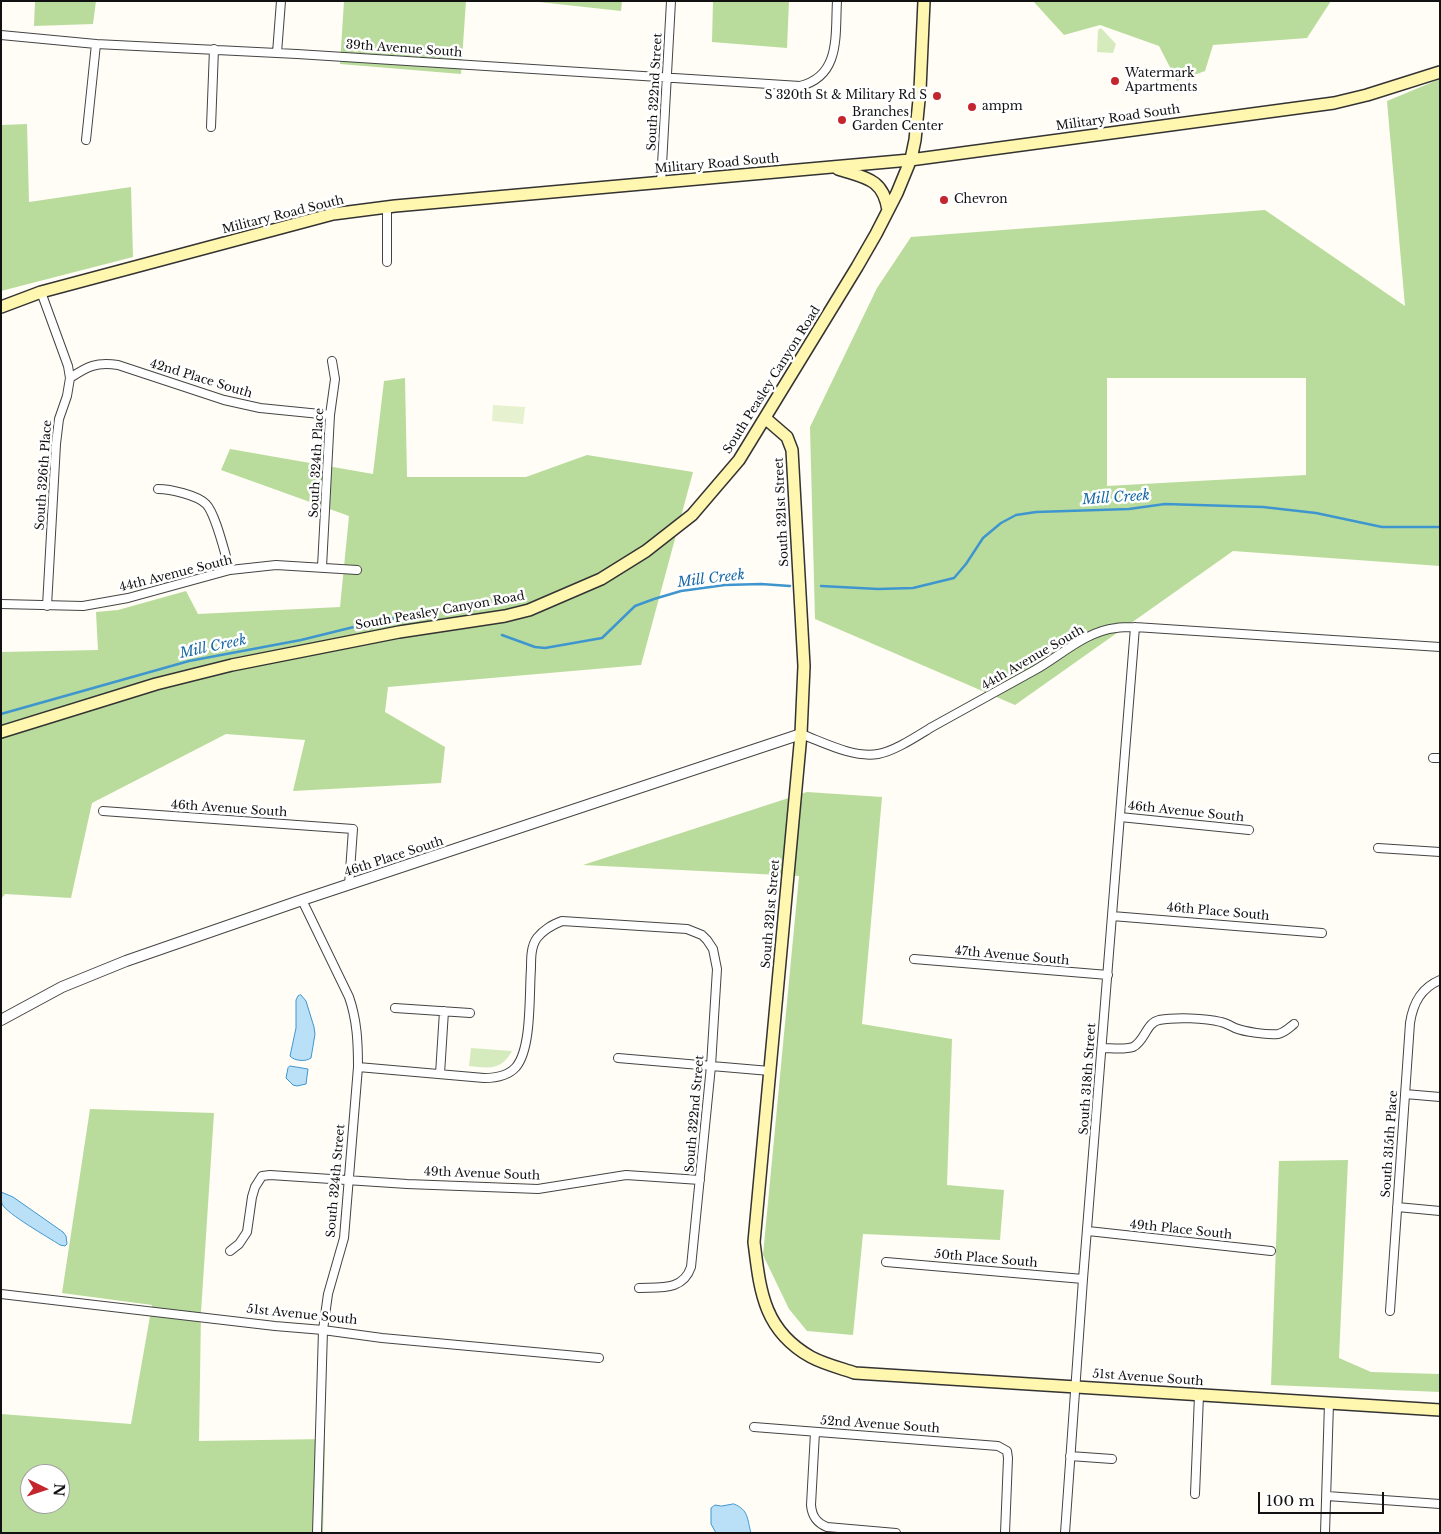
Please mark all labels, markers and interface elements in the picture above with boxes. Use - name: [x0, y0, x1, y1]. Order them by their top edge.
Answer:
- street label: South 322nd Street: [645, 33, 665, 151]
- street label: 39th Avenue South: [345, 38, 463, 60]
- place label: Watermark Apartments: [1125, 67, 1197, 95]
- marker: Watermark Apartments: [1109, 75, 1121, 87]
- place label: S 320th St & Military Rd S: [765, 89, 927, 103]
- marker: S 320th St & Military Rd S: [931, 90, 943, 102]
- place label: ampm: [982, 100, 1023, 114]
- marker: ampm: [966, 101, 978, 113]
- street label: Military Road South: [1055, 102, 1181, 134]
- place label: Branches Garden Center: [852, 106, 943, 134]
- marker: Branches Garden Center: [836, 114, 848, 126]
- street label: Military Road South: [654, 151, 780, 177]
- street label: Military Road South: [221, 193, 345, 237]
- place label: Chevron: [954, 193, 1008, 207]
- marker: Chevron: [938, 194, 950, 206]
- street label: South Peasley Canyon Road: [720, 303, 824, 457]
- street label: 42nd Place South: [148, 357, 254, 401]
- street label: South 324th Place: [307, 408, 327, 518]
- street label: South 326th Place: [33, 419, 55, 531]
- street label: South 321st Street: [772, 457, 792, 567]
- water label: Mill Creek: [1082, 487, 1150, 509]
- street label: 44th Avenue South: [118, 553, 234, 595]
- water label: Mill Creek: [676, 567, 746, 591]
- street label: South Peasley Canyon Road: [354, 589, 526, 633]
- street label: 44th Avenue South: [979, 623, 1087, 693]
- water label: Mill Creek: [178, 632, 248, 662]
- street label: 46th Avenue South: [170, 798, 288, 820]
- street label: 46th Avenue South: [1127, 799, 1245, 825]
- street label: 46th Place South: [343, 834, 445, 880]
- street label: South 321st Street: [759, 859, 783, 969]
- street label: 46th Place South: [1166, 900, 1270, 924]
- street label: 47th Avenue South: [954, 944, 1070, 968]
- street label: South 318th Street: [1077, 1023, 1099, 1135]
- street label: South 322nd Street: [683, 1055, 707, 1173]
- street label: South 315th Place: [1379, 1090, 1401, 1198]
- street label: South 324th Street: [324, 1124, 348, 1238]
- street label: 49th Avenue South: [424, 1165, 540, 1183]
- street label: 49th Place South: [1129, 1217, 1233, 1243]
- street label: 50th Place South: [934, 1247, 1038, 1271]
- street label: 51st Avenue South: [246, 1302, 358, 1328]
- street label: 51st Avenue South: [1092, 1367, 1204, 1389]
- street label: 52nd Avenue South: [820, 1414, 940, 1436]
- north arrow: [20, 1464, 70, 1514]
- scale bar: [1261, 1482, 1387, 1514]
- text: N: [50, 1483, 68, 1497]
- text: 100 m: [1266, 1491, 1315, 1510]

